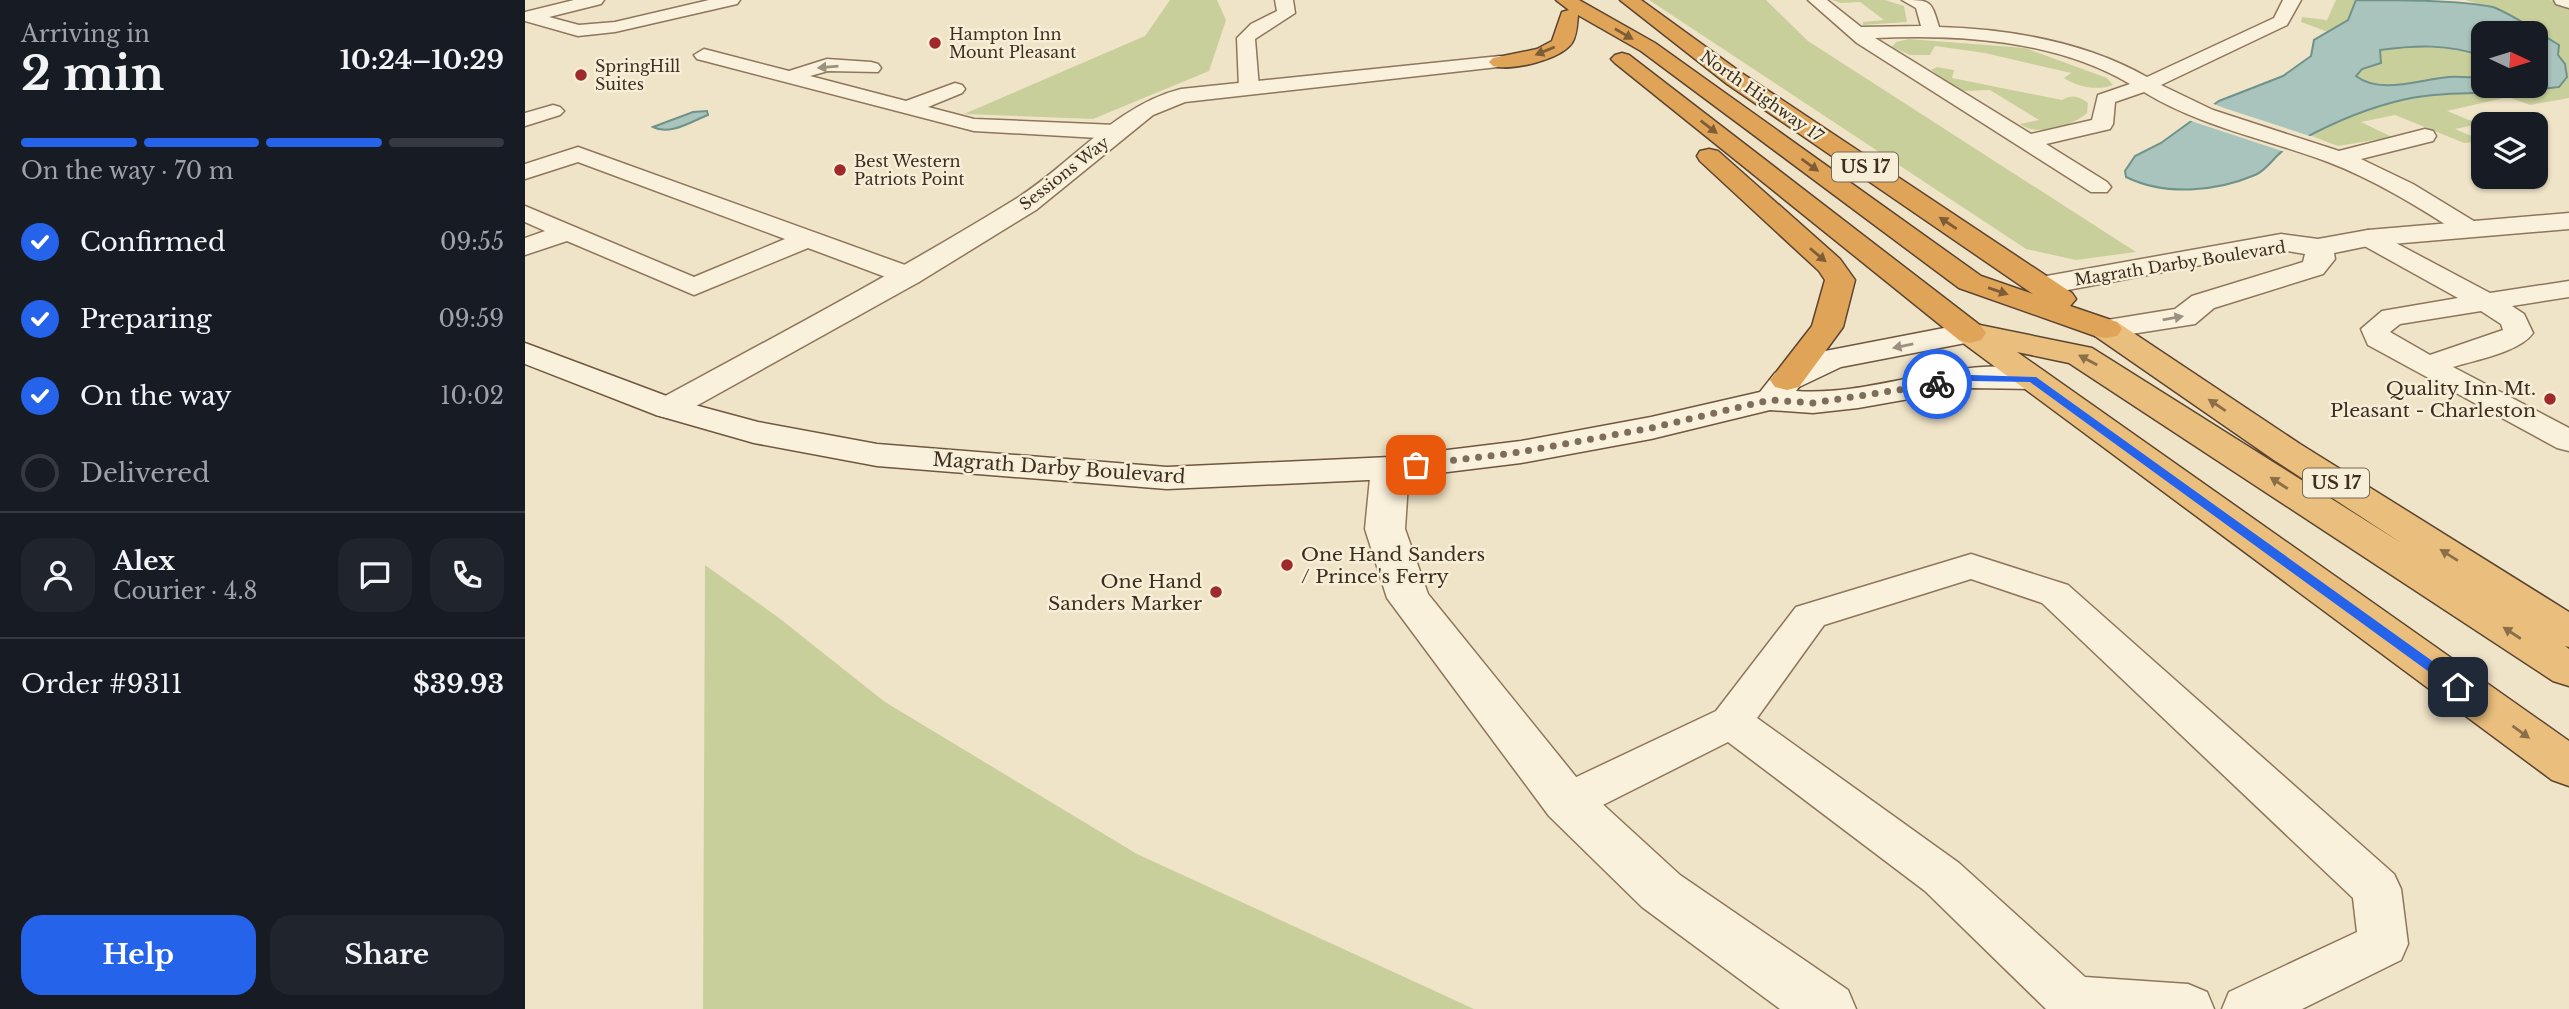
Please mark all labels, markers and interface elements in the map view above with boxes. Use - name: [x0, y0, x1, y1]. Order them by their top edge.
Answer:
- text: Arriving in: [21, 20, 150, 48]
- north arrow: [2471, 21, 2548, 98]
- map controls: [2471, 21, 2548, 189]
- place label: Hampton Inn Mount Pleasant: [949, 24, 1076, 62]
- one-way arrow: [1615, 28, 1634, 40]
- marker: Hampton Inn Mount Pleasant: [927, 35, 943, 51]
- text: 10:24–10:29: [340, 44, 504, 76]
- text: 2 min: [21, 45, 164, 102]
- one-way arrow: [1534, 45, 1555, 56]
- street label: North Highway 17: [1697, 46, 1828, 147]
- place label: SpringHill Suites: [595, 56, 680, 94]
- one-way arrow: [817, 62, 839, 73]
- marker: SpringHill Suites: [573, 67, 589, 83]
- button: layers: [2471, 112, 2548, 189]
- one-way arrow: [1699, 120, 1717, 135]
- street label: Sessions Way: [1015, 131, 1113, 214]
- place label: Best Western Patriots Point: [854, 151, 965, 189]
- road number: US 17: [1832, 152, 1898, 182]
- text: On the way · 70 m: [21, 157, 234, 185]
- one-way arrow: [1801, 158, 1819, 172]
- marker: Best Western Patriots Point: [832, 162, 848, 178]
- one-way arrow: [1938, 217, 1957, 230]
- icon: check: [21, 223, 59, 261]
- text: Confirmed: [80, 226, 225, 258]
- text: 09:55: [440, 228, 504, 256]
- street label: Magrath Darby Boulevard: [2073, 236, 2287, 290]
- one-way arrow: [1809, 247, 1827, 263]
- one-way arrow: [1987, 286, 2008, 297]
- icon: check: [21, 300, 59, 338]
- text: Preparing: [80, 303, 212, 335]
- text: 09:59: [438, 305, 504, 333]
- one-way arrow: [2162, 313, 2184, 324]
- one-way arrow: [1892, 340, 1914, 351]
- courier: [1902, 349, 1972, 419]
- one-way arrow: [2077, 355, 2097, 367]
- icon: bike: [1918, 365, 1956, 403]
- icon: check: [21, 377, 59, 415]
- place label: Quality Inn Mt. Pleasant - Charleston: [2330, 377, 2536, 422]
- text: On the way: [80, 380, 232, 412]
- text: 10:02: [440, 382, 504, 410]
- marker: Quality Inn Mt. Pleasant - Charleston: [2542, 391, 2558, 407]
- one-way arrow: [2208, 399, 2227, 412]
- pin: [1386, 435, 1446, 495]
- icon: bag: [1397, 446, 1435, 484]
- street label: Magrath Darby Boulevard: [932, 448, 1186, 488]
- text: Delivered: [80, 457, 210, 489]
- road number: US 17: [2303, 468, 2369, 498]
- one-way arrow: [2270, 476, 2289, 489]
- button: person: [21, 538, 95, 612]
- button: chat: [338, 538, 412, 612]
- button: phone: [430, 538, 504, 612]
- place label: One Hand Sanders / Prince's Ferry: [1301, 543, 1485, 588]
- text: Alex: [113, 545, 175, 577]
- one-way arrow: [2440, 549, 2459, 562]
- marker: One Hand Sanders / Prince's Ferry: [1279, 557, 1295, 573]
- place label: One Hand Sanders Marker: [1048, 570, 1202, 615]
- text: Courier · 4.8: [113, 577, 258, 605]
- marker: One Hand Sanders Marker: [1208, 584, 1224, 600]
- one-way arrow: [2502, 626, 2521, 639]
- pin: [2428, 657, 2488, 717]
- text: Order #9311: [21, 668, 183, 700]
- text: $39.93: [413, 668, 504, 700]
- icon: home: [2439, 668, 2477, 706]
- one-way arrow: [2512, 725, 2530, 739]
- button: Help: [21, 915, 256, 995]
- button: Share: [270, 915, 504, 995]

